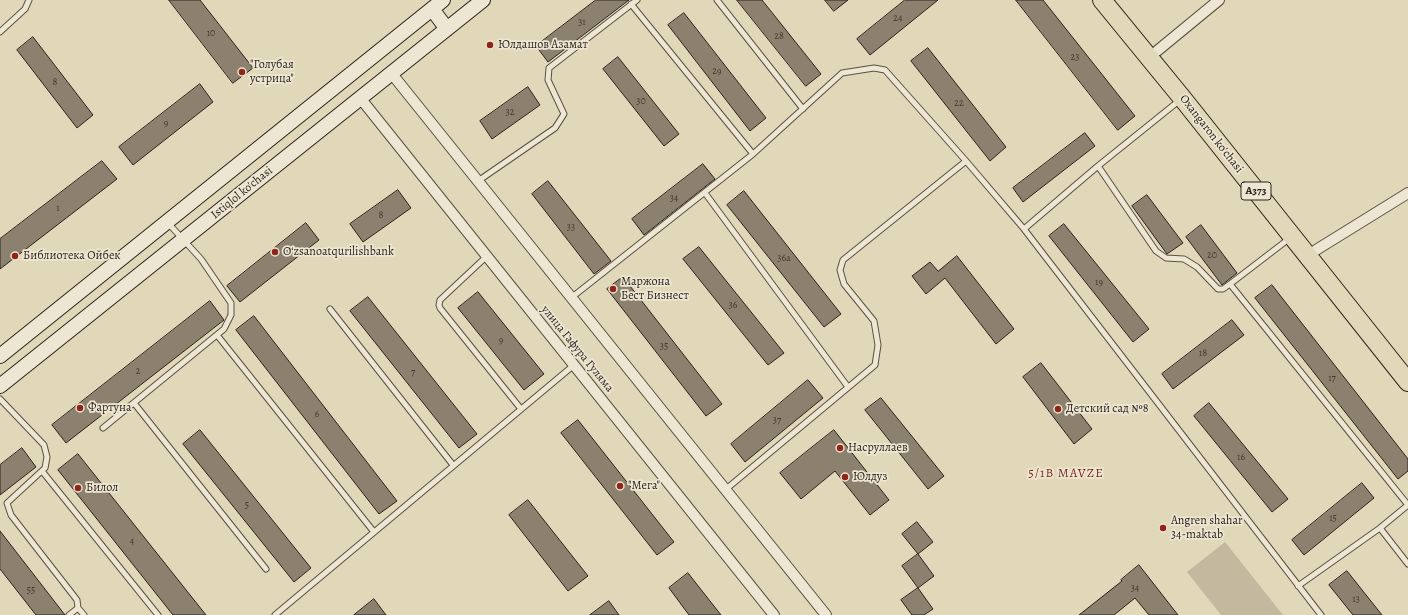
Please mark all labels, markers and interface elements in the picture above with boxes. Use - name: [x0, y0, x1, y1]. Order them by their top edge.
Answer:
- house number: 24: [893, 13, 903, 25]
- house number: 31: [578, 17, 586, 29]
- house number: 10: [207, 28, 215, 40]
- house number: 28: [774, 31, 784, 43]
- place label: Юлдашов Азамат: [498, 38, 588, 52]
- marker: Юлдашов Азамат: [485, 40, 495, 50]
- house number: 23: [1071, 52, 1079, 64]
- place label: "Голубая устрица": [250, 58, 294, 86]
- house number: 29: [712, 66, 722, 78]
- marker: "Голубая устрица": [237, 67, 247, 77]
- house number: 8: [53, 77, 57, 89]
- street label: Oxangaron ko'chasi: [1176, 92, 1246, 176]
- house number: 30: [636, 96, 646, 108]
- house number: 22: [954, 98, 964, 110]
- house number: 32: [506, 107, 514, 119]
- house number: 9: [164, 118, 168, 130]
- street label: Istiqlol ko'chasi: [208, 164, 276, 222]
- road number: A373: [1241, 182, 1271, 200]
- house number: 34: [670, 193, 678, 205]
- house number: 1: [56, 203, 60, 215]
- house number: 8: [379, 210, 383, 222]
- house number: 33: [567, 222, 575, 234]
- place label: Oʻzsanoatqurilishbank: [283, 245, 394, 259]
- marker: Oʻzsanoatqurilishbank: [270, 247, 280, 257]
- place label: Библиотека Ойбек: [23, 249, 121, 263]
- house number: 20: [1207, 250, 1217, 262]
- marker: Библиотека Ойбек: [10, 251, 20, 261]
- house number: 36а: [777, 253, 791, 265]
- place label: Маржона Бест Бизнест: [621, 275, 689, 303]
- house number: 19: [1095, 277, 1103, 289]
- marker: Маржона Бест Бизнест: [608, 284, 618, 294]
- house number: 36: [729, 300, 737, 312]
- street label: улица Гафура Гуляма: [538, 303, 616, 395]
- house number: 9: [499, 335, 503, 347]
- house number: 35: [660, 341, 668, 353]
- house number: 18: [1199, 348, 1207, 360]
- house number: 2: [136, 366, 140, 378]
- house number: 7: [411, 367, 415, 379]
- house number: 17: [1328, 373, 1336, 385]
- place label: Фартуна: [88, 401, 132, 415]
- place label: Детский сад №8: [1066, 402, 1148, 416]
- marker: Фартуна: [75, 403, 85, 413]
- marker: Детский сад №8: [1053, 404, 1063, 414]
- house number: 6: [315, 409, 319, 421]
- house number: 37: [773, 415, 781, 427]
- place label: Насруллаев: [848, 441, 908, 455]
- marker: Насруллаев: [835, 443, 845, 453]
- house number: 16: [1237, 452, 1245, 464]
- district label: 5/1B MAVZE: [1028, 466, 1104, 482]
- place label: Юлдуз: [853, 470, 887, 484]
- marker: Юлдуз: [840, 472, 850, 482]
- place label: "Мега": [628, 479, 660, 493]
- place label: Билол: [86, 481, 118, 495]
- marker: "Мега": [615, 481, 625, 491]
- marker: Билол: [73, 483, 83, 493]
- house number: 5: [245, 500, 249, 512]
- house number: 15: [1329, 513, 1337, 525]
- place label: Angren shahar 34-maktab: [1171, 514, 1243, 542]
- marker: Angren shahar 34-maktab: [1158, 523, 1168, 533]
- house number: 4: [130, 536, 134, 548]
- house number: 34: [1131, 583, 1139, 595]
- house number: 55: [27, 585, 35, 597]
- house number: 13: [1352, 594, 1360, 606]

